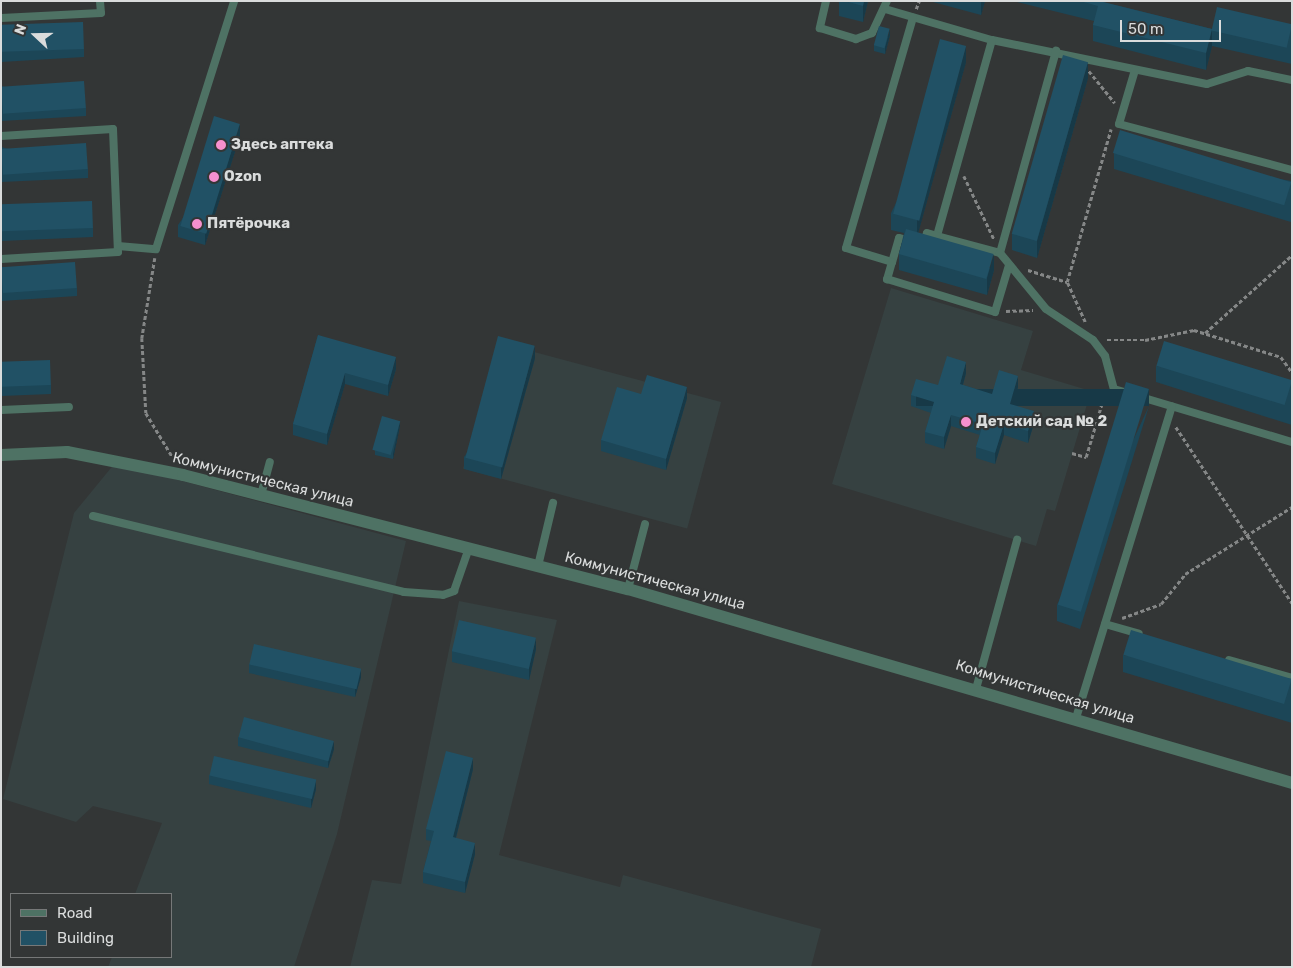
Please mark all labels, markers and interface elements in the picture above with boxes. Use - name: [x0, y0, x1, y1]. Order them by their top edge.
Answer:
- north arrow: [10, 10, 60, 60]
- scale bar: [1123, 10, 1224, 42]
- text: 50 m: [1128, 20, 1163, 38]
- text: N: [11, 22, 30, 37]
- place label: Здесь аптека: [231, 136, 334, 154]
- marker: Здесь аптека: [215, 139, 227, 151]
- place label: Ozon: [224, 168, 262, 186]
- marker: Ozon: [208, 171, 220, 183]
- place label: Пятёрочка: [207, 215, 290, 233]
- marker: Пятёрочка: [191, 218, 203, 230]
- place label: Детский сад № 2: [976, 413, 1107, 431]
- marker: Детский сад № 2: [960, 416, 972, 428]
- street label: Коммунистическая улица: [171, 449, 355, 511]
- street label: Коммунистическая улица: [563, 548, 747, 614]
- street label: Коммунистическая улица: [953, 656, 1137, 728]
- legend: [10, 893, 172, 958]
- text: Road: [57, 904, 93, 922]
- text: Building: [57, 929, 114, 947]

